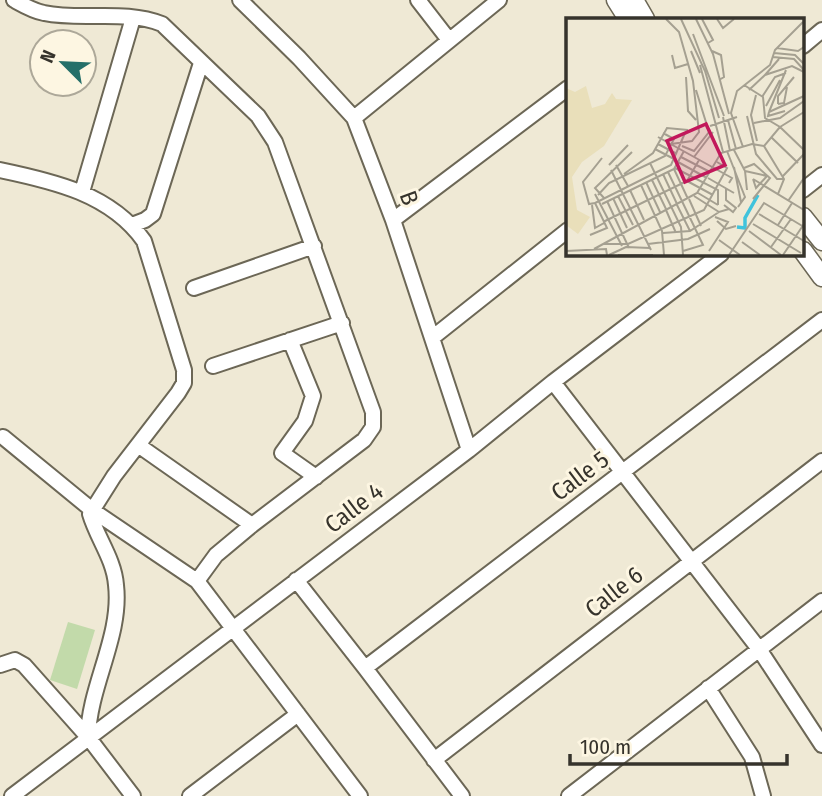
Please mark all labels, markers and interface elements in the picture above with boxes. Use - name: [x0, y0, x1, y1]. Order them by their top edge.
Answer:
- inset map: [566, 18, 804, 256]
- north arrow: [28, 28, 98, 98]
- text: N: [35, 46, 61, 66]
- street label: B: [394, 187, 424, 209]
- street label: Calle 5: [546, 445, 614, 507]
- street label: Calle 4: [320, 477, 388, 539]
- street label: Calle 6: [580, 561, 648, 623]
- scale bar: [570, 722, 787, 766]
- text: 100 m: [580, 734, 631, 760]

